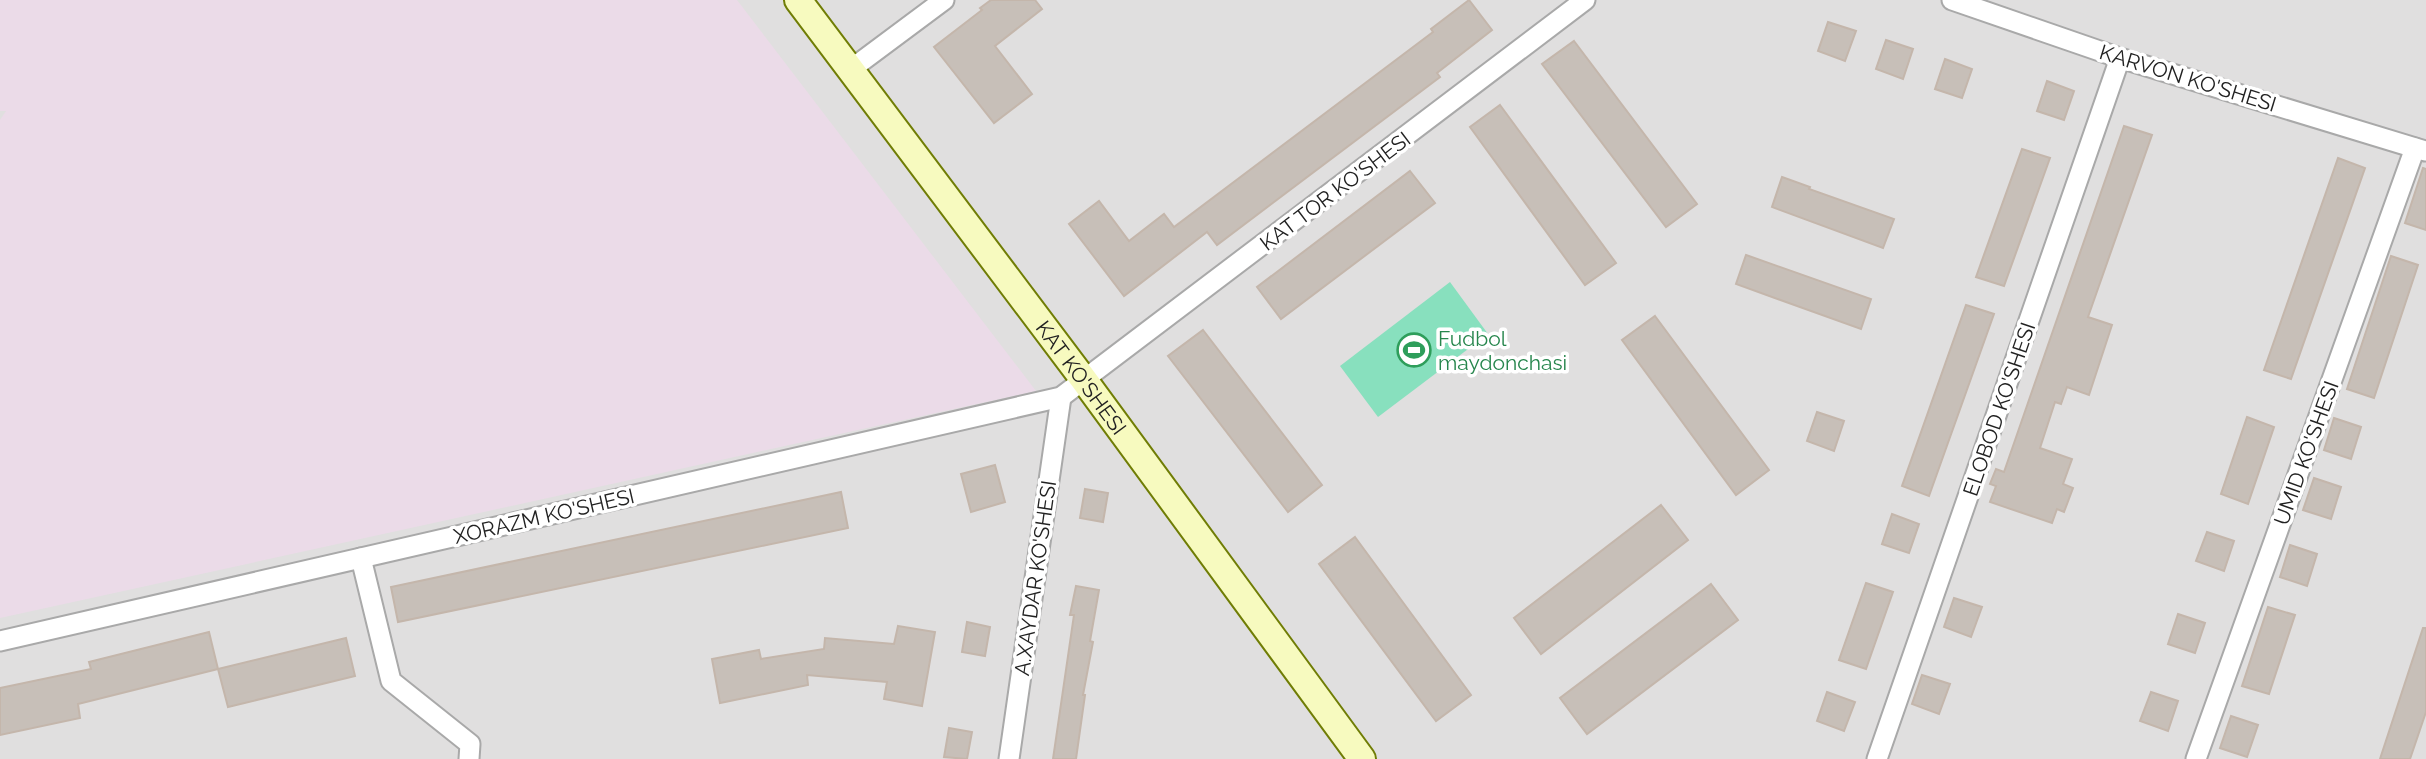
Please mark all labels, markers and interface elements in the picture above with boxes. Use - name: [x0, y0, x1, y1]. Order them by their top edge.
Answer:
- street label: KARVON KO'SHESI: [2097, 39, 2279, 117]
- street label: KAT TOR KO'SHESI: [1255, 126, 1415, 256]
- street label: KAT KO'SHESI: [1031, 316, 1132, 439]
- street label: ELOBOD KO'SHESI: [1958, 319, 2040, 499]
- place label: Fudbol maydonchasi: [1438, 326, 1567, 375]
- sports icon: Fudbol maydonchasi: [1395, 331, 1433, 369]
- street label: UMID KO'SHESI: [2268, 378, 2344, 528]
- street label: A.XAYDAR KO'SHESI: [1009, 479, 1061, 677]
- street label: XORAZM KO'SHESI: [451, 483, 637, 549]

